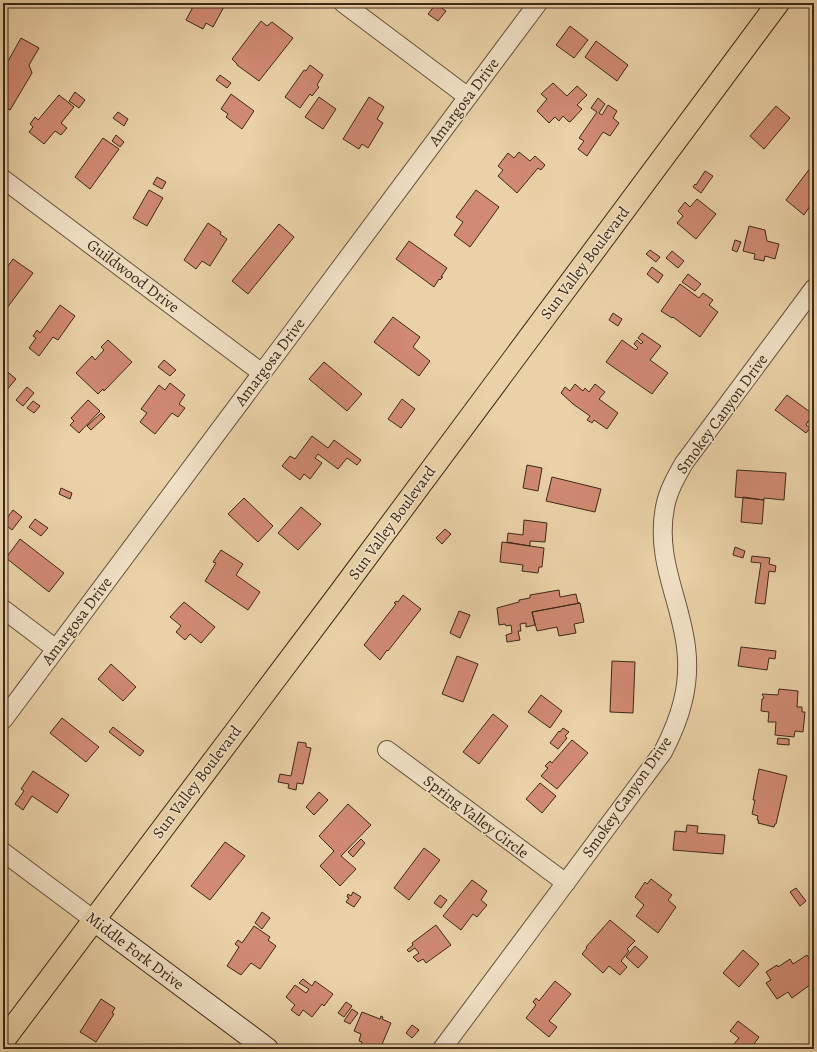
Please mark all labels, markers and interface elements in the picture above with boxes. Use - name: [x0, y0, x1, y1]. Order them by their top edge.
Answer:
- street label: Amargosa Drive: [423, 53, 504, 151]
- street label: Sun Valley Boulevard: [535, 202, 635, 324]
- street label: Guildwood Drive: [82, 234, 184, 318]
- street label: Amargosa Drive: [229, 313, 310, 411]
- street label: Smokey Canyon Drive: [671, 350, 773, 478]
- street label: Sun Valley Boulevard: [343, 461, 441, 585]
- street label: Amargosa Drive: [36, 572, 117, 670]
- street label: Sun Valley Boulevard: [147, 721, 247, 843]
- street label: Smokey Canyon Drive: [577, 732, 677, 862]
- street label: Spring Valley Circle: [419, 770, 533, 864]
- street label: Middle Fork Drive: [81, 907, 189, 995]

